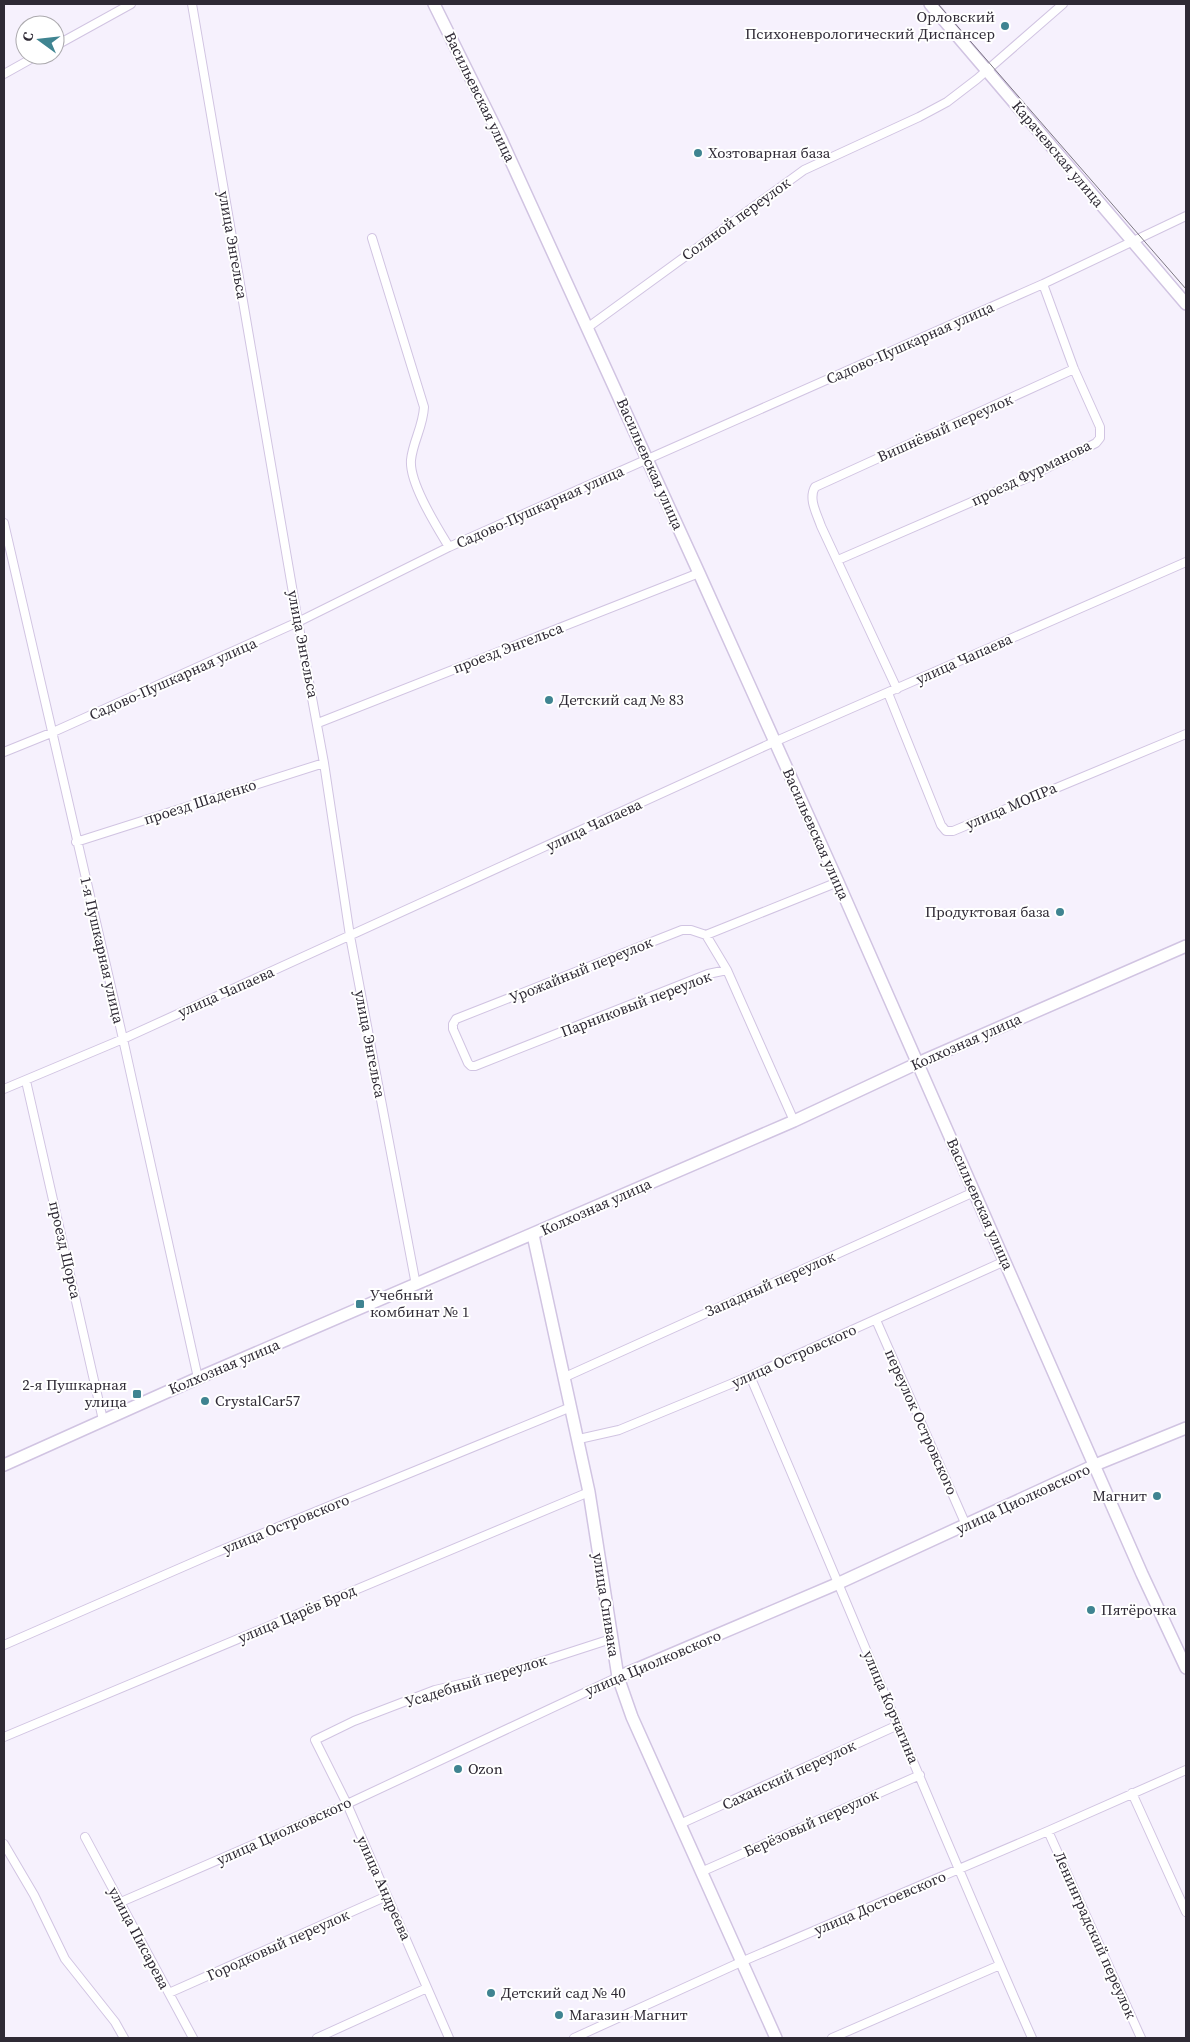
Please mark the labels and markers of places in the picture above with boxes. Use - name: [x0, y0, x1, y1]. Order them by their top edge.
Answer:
- place label: Орловский Психоневрологический Диспансер: [745, 6, 995, 44]
- marker: Орловский Психоневрологический Диспансер: [999, 20, 1011, 32]
- place label: Хозтоварная база: [708, 142, 831, 163]
- marker: Хозтоварная база: [692, 147, 704, 159]
- place label: Детский сад № 83: [559, 689, 684, 710]
- marker: Детский сад № 83: [543, 694, 555, 706]
- place label: Продуктовая база: [925, 901, 1050, 922]
- marker: Продуктовая база: [1054, 906, 1066, 918]
- place label: Учебный комбинат № 1: [370, 1284, 469, 1322]
- marker: Учебный комбинат № 1: [354, 1298, 366, 1310]
- place label: 2-я Пушкарная улица: [22, 1374, 127, 1412]
- marker: 2-я Пушкарная улица: [131, 1388, 143, 1400]
- place label: CrystalCar57: [215, 1390, 300, 1411]
- marker: CrystalCar57: [199, 1395, 211, 1407]
- place label: Магнит: [1093, 1485, 1147, 1506]
- marker: Магнит: [1151, 1490, 1163, 1502]
- place label: Пятёрочка: [1101, 1599, 1177, 1620]
- marker: Пятёрочка: [1085, 1604, 1097, 1616]
- place label: Ozon: [468, 1758, 503, 1779]
- marker: Ozon: [452, 1763, 464, 1775]
- place label: Детский сад № 40: [501, 1982, 626, 2003]
- marker: Детский сад № 40: [485, 1987, 497, 1999]
- place label: Магазин Магнит: [569, 2004, 688, 2025]
- marker: Магазин Магнит: [553, 2009, 565, 2021]

